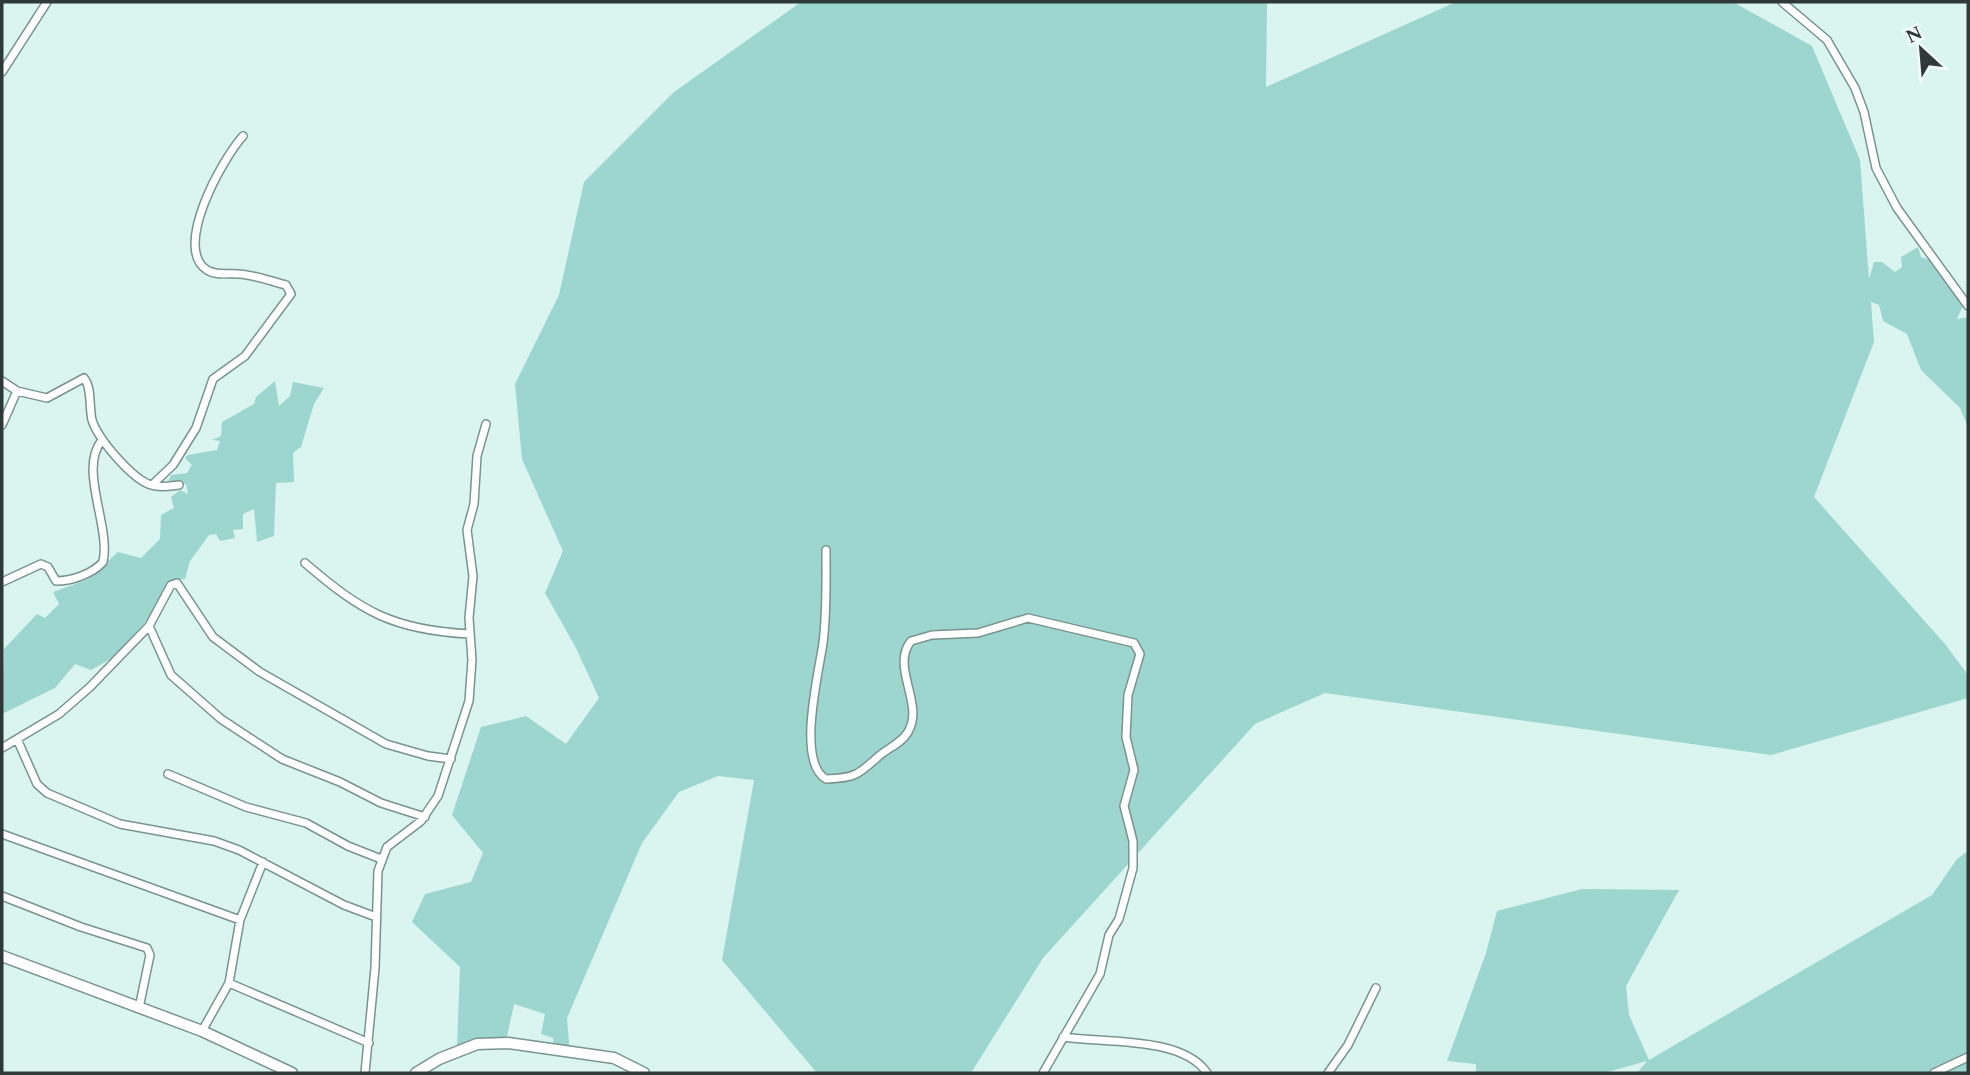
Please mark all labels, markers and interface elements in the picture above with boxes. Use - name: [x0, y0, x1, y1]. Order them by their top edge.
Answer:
- north arrow: [1886, 14, 1956, 84]
- text: N: [1901, 19, 1928, 52]

